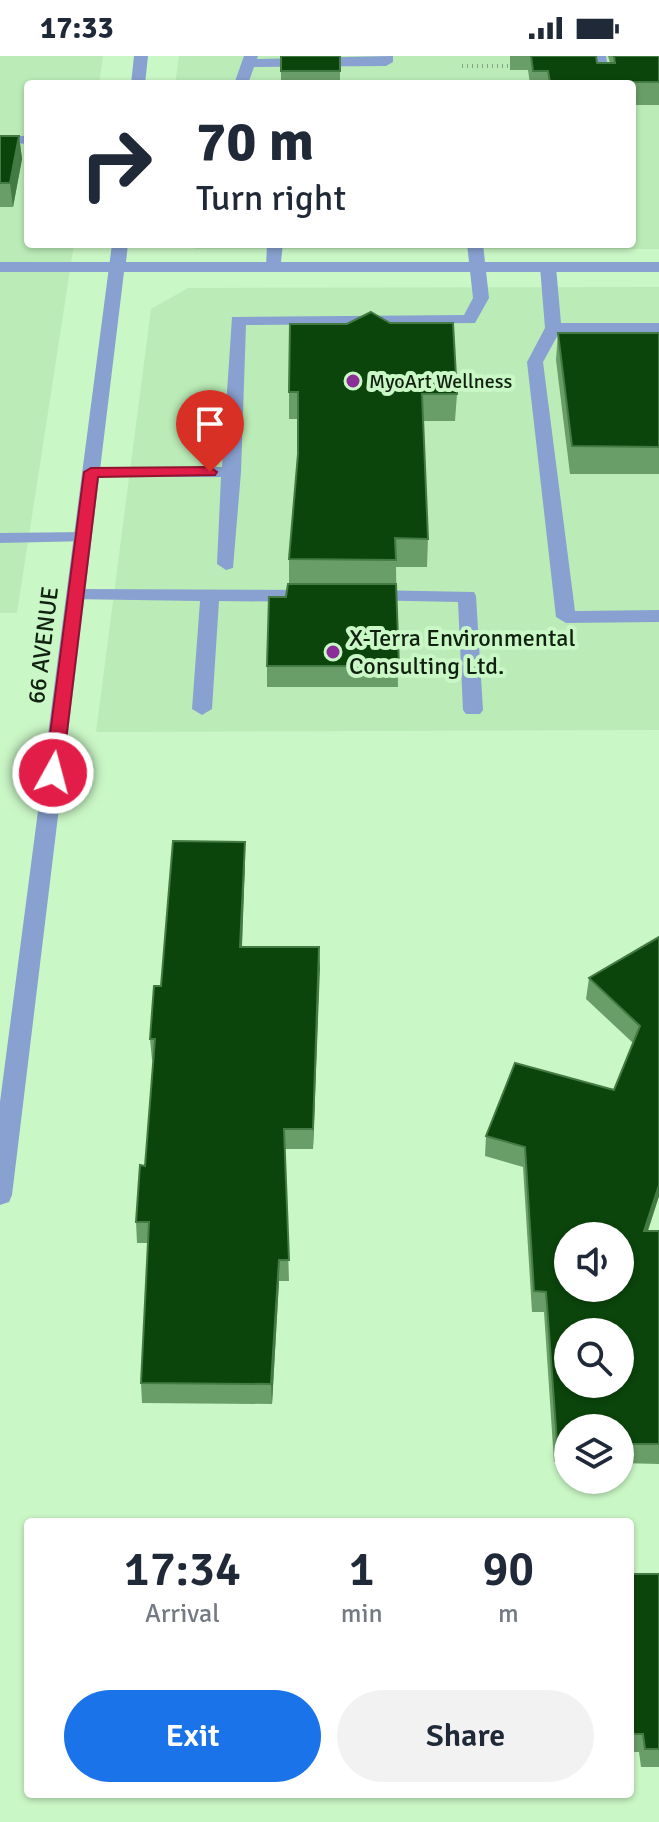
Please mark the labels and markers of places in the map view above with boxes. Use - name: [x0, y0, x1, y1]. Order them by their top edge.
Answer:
- place label: MyoArt Wellness: [369, 369, 512, 394]
- marker: MyoArt Wellness: [344, 372, 362, 390]
- pin: [176, 390, 244, 472]
- place label: X-Terra Environmental Consulting Ltd.: [349, 623, 576, 681]
- marker: X-Terra Environmental Consulting Ltd.: [324, 643, 342, 661]

